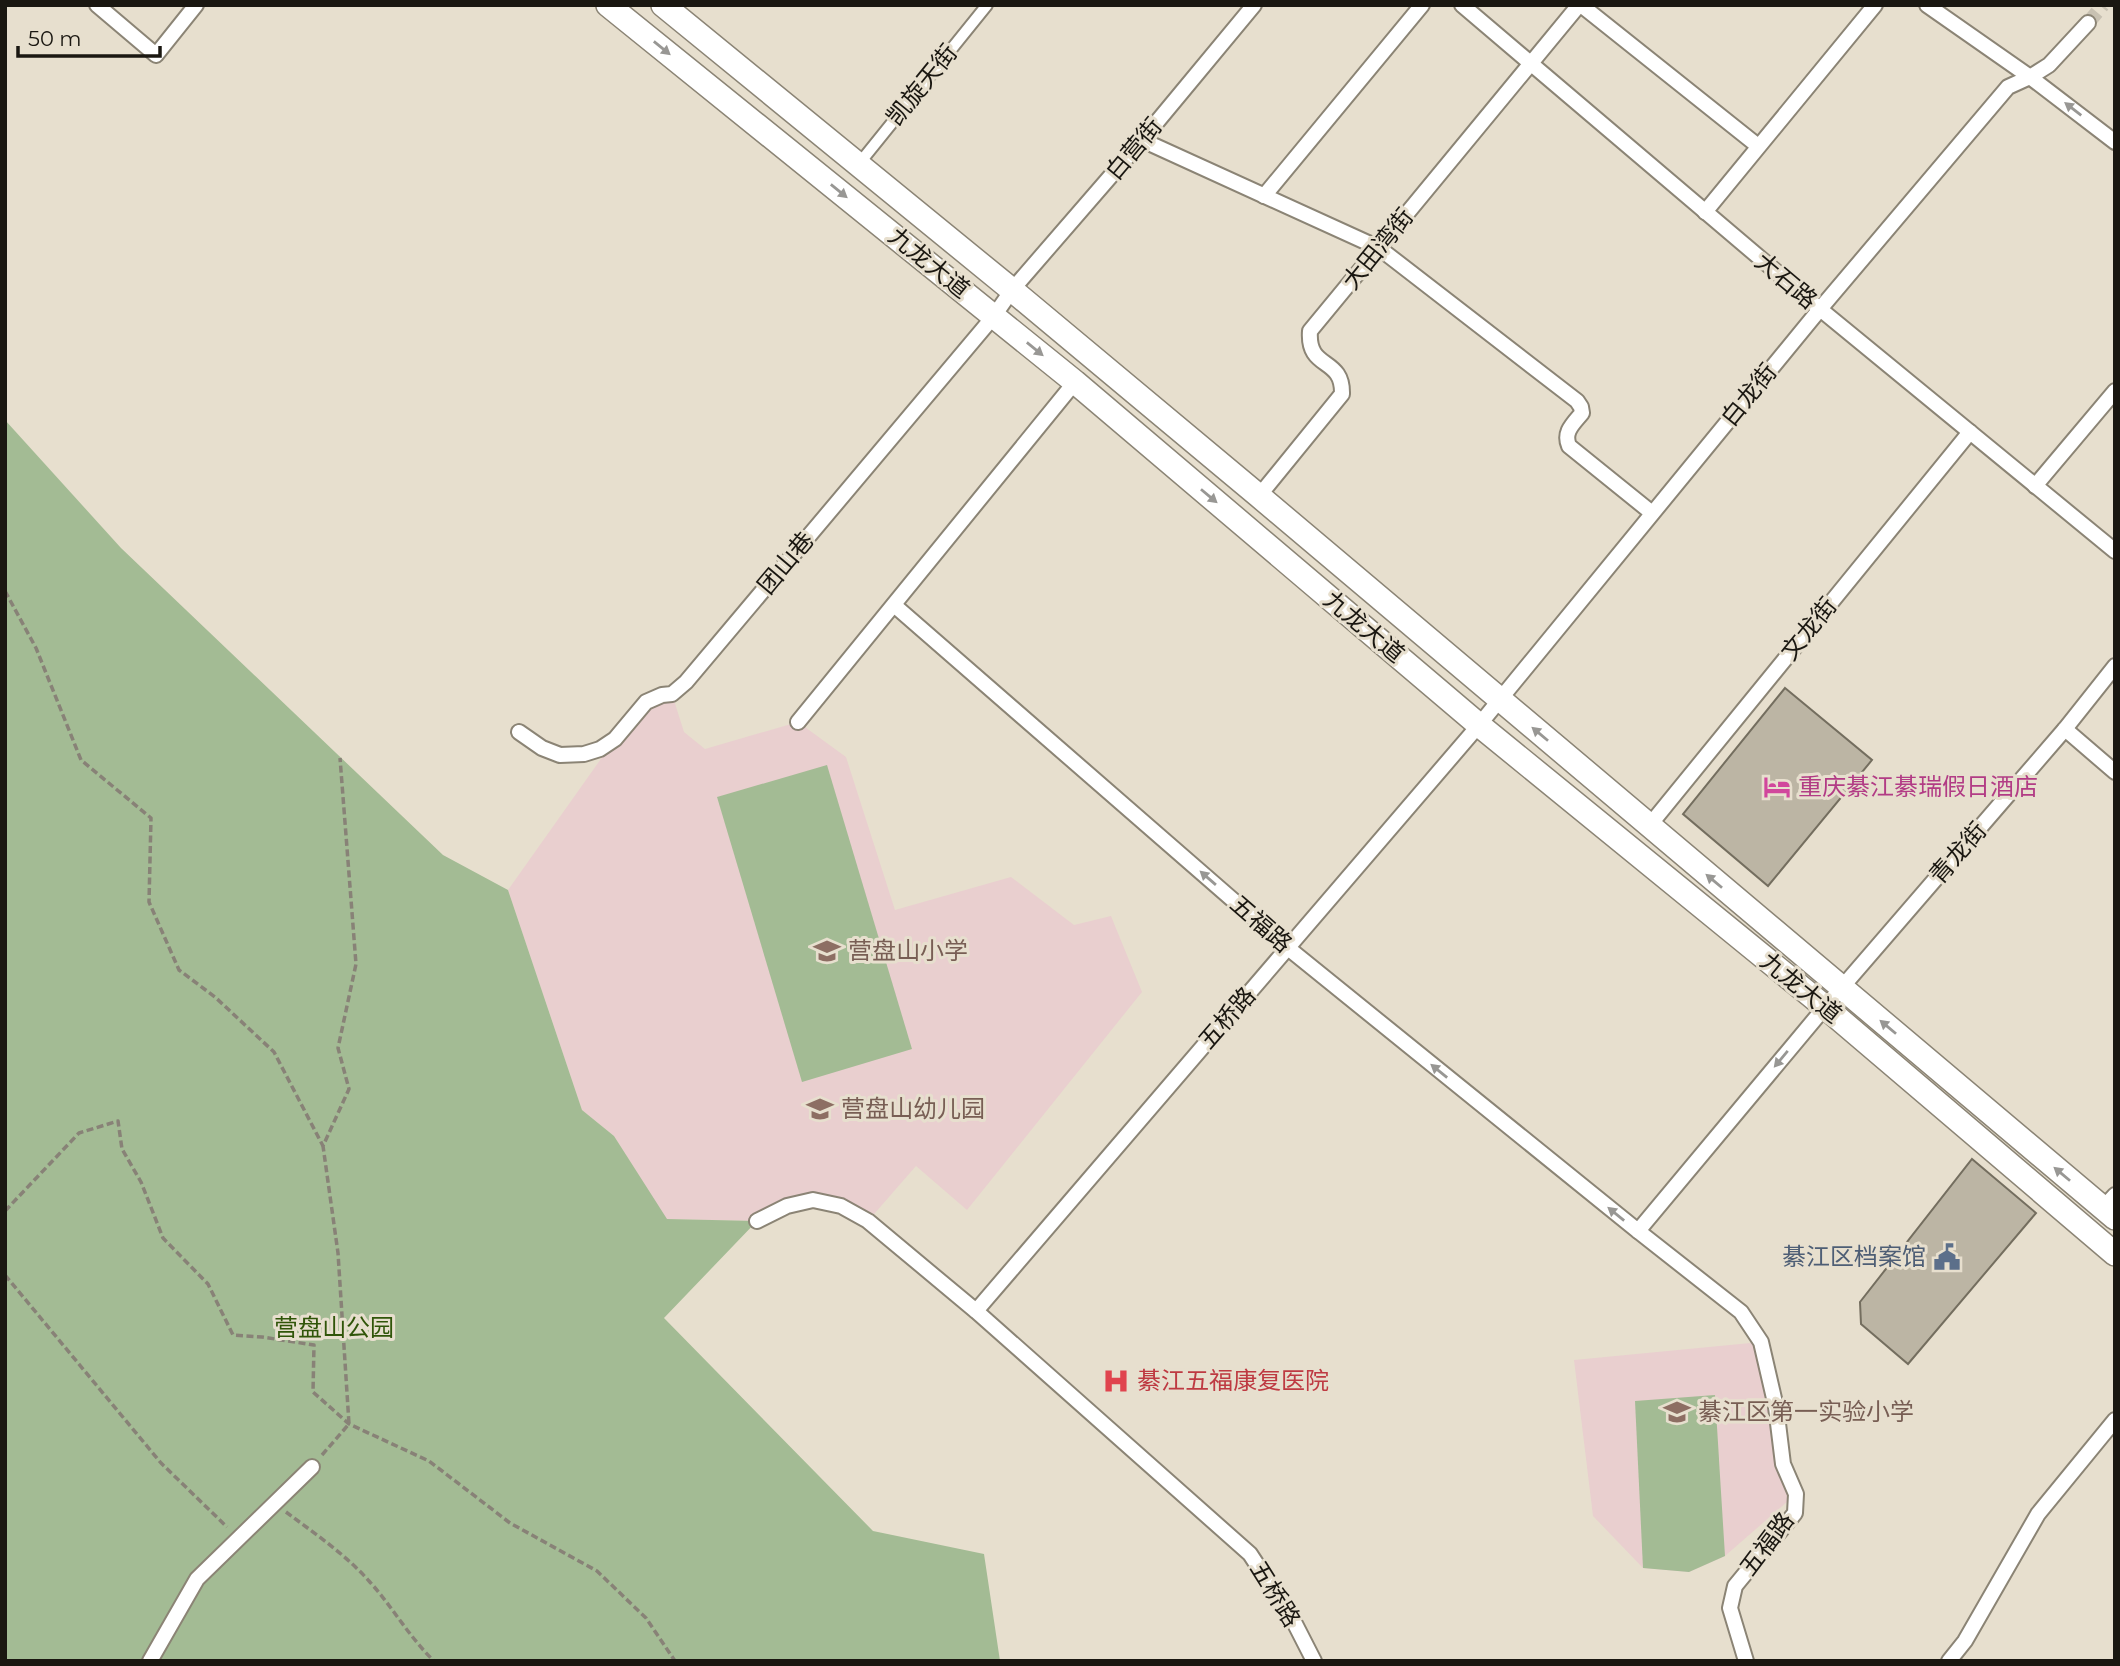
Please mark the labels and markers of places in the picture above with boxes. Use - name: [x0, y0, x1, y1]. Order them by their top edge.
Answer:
- hotel icon: 重庆綦江綦瑞假日酒店: [1762, 772, 1792, 802]
- place label: 重庆綦江綦瑞假日酒店: [1798, 772, 2038, 801]
- school or university icon: 营盘山小学: [812, 936, 842, 966]
- place label: 营盘山小学: [848, 936, 968, 965]
- school or university icon: 营盘山幼儿园: [805, 1094, 835, 1124]
- place label: 营盘山幼儿园: [841, 1094, 985, 1123]
- place label: 綦江区档案馆: [1782, 1242, 1926, 1271]
- public building icon: 綦江区档案馆: [1932, 1242, 1962, 1272]
- hospital icon: 綦江五福康复医院: [1101, 1366, 1131, 1396]
- place label: 綦江五福康复医院: [1137, 1366, 1329, 1395]
- school or university icon: 綦江区第一实验小学: [1662, 1397, 1692, 1427]
- place label: 綦江区第一实验小学: [1698, 1397, 1914, 1426]

